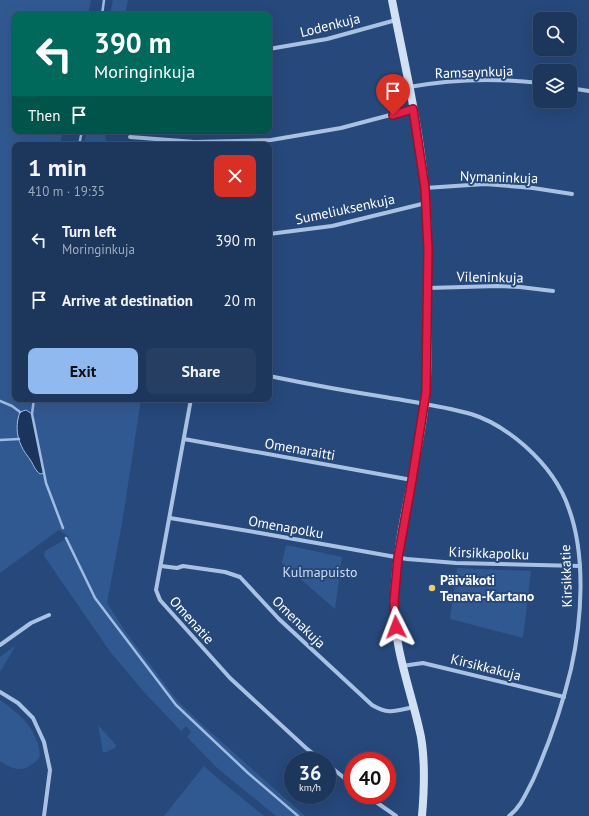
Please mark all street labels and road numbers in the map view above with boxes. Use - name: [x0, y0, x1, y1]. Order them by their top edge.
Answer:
- street label: Lodenkuja: [298, 9, 362, 41]
- street label: Ramsaynkuja: [434, 62, 514, 82]
- street label: Nymaninkuja: [460, 167, 538, 187]
- street label: Sumeliuksenkuja: [294, 190, 396, 228]
- street label: Vileninkuja: [455, 267, 524, 287]
- street label: Omenaraitti: [263, 434, 337, 464]
- street label: Omenapolku: [247, 512, 325, 542]
- street label: Kirsikkapolku: [448, 543, 530, 563]
- street label: Kirsikkatie: [556, 544, 576, 608]
- street label: Omenatie: [166, 592, 218, 648]
- street label: Omenakuja: [268, 592, 330, 652]
- street label: Kirsikkakuja: [449, 650, 523, 684]

